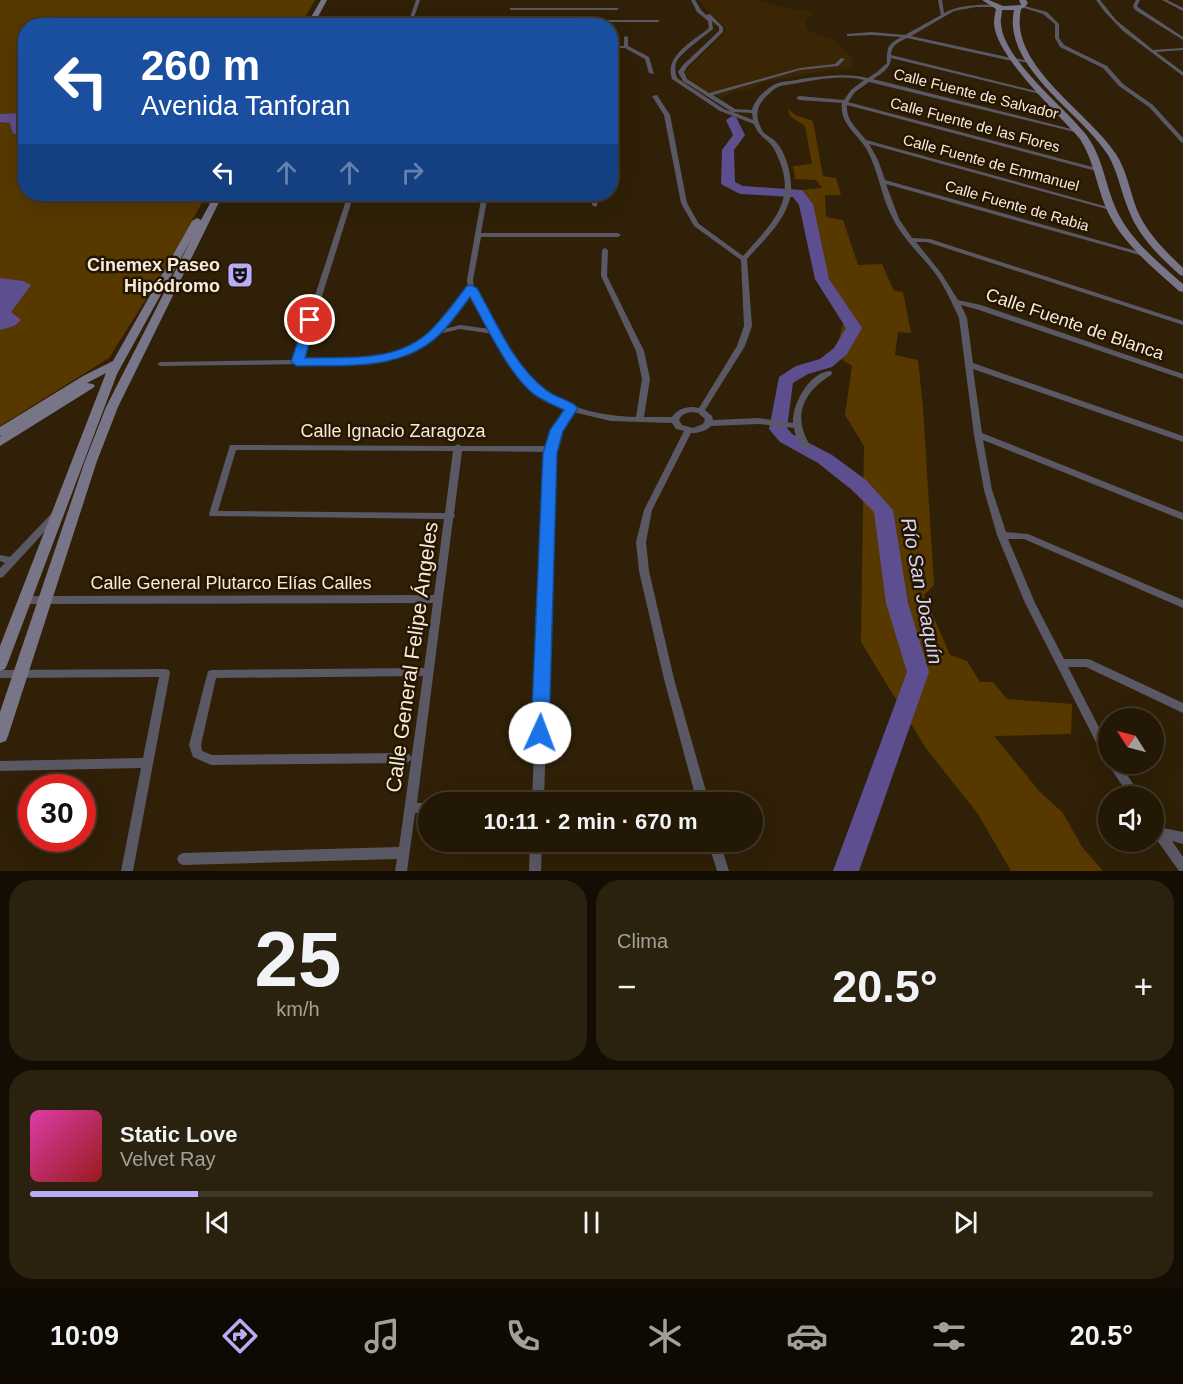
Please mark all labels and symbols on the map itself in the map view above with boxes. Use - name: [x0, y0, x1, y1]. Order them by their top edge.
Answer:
- street label: Calle Fuente de Salvador: [892, 65, 1060, 122]
- street label: Calle Fuente de las Flores: [888, 94, 1062, 155]
- street label: Calle Fuente de Emmanuel: [901, 131, 1081, 194]
- street label: Calle Fuente de Rabia: [943, 177, 1092, 234]
- place label: Cinemex Paseo Hipódromo: [87, 255, 220, 296]
- theatre icon: Cinemex Paseo Hipódromo: [225, 260, 255, 290]
- street label: Calle Fuente de Blanca: [983, 284, 1168, 364]
- pin: [284, 294, 335, 345]
- street label: Calle Ignacio Zaragoza: [300, 421, 487, 441]
- water label: Río San Joaquín: [897, 516, 947, 666]
- street label: Calle General Felipe Ángeles: [381, 520, 442, 794]
- street label: Calle General Plutarco Elías Calles: [90, 573, 372, 593]
- position arrow: [508, 701, 572, 765]
- north arrow: [1098, 708, 1164, 774]
- speed limit sign: 30: [18, 774, 96, 852]

